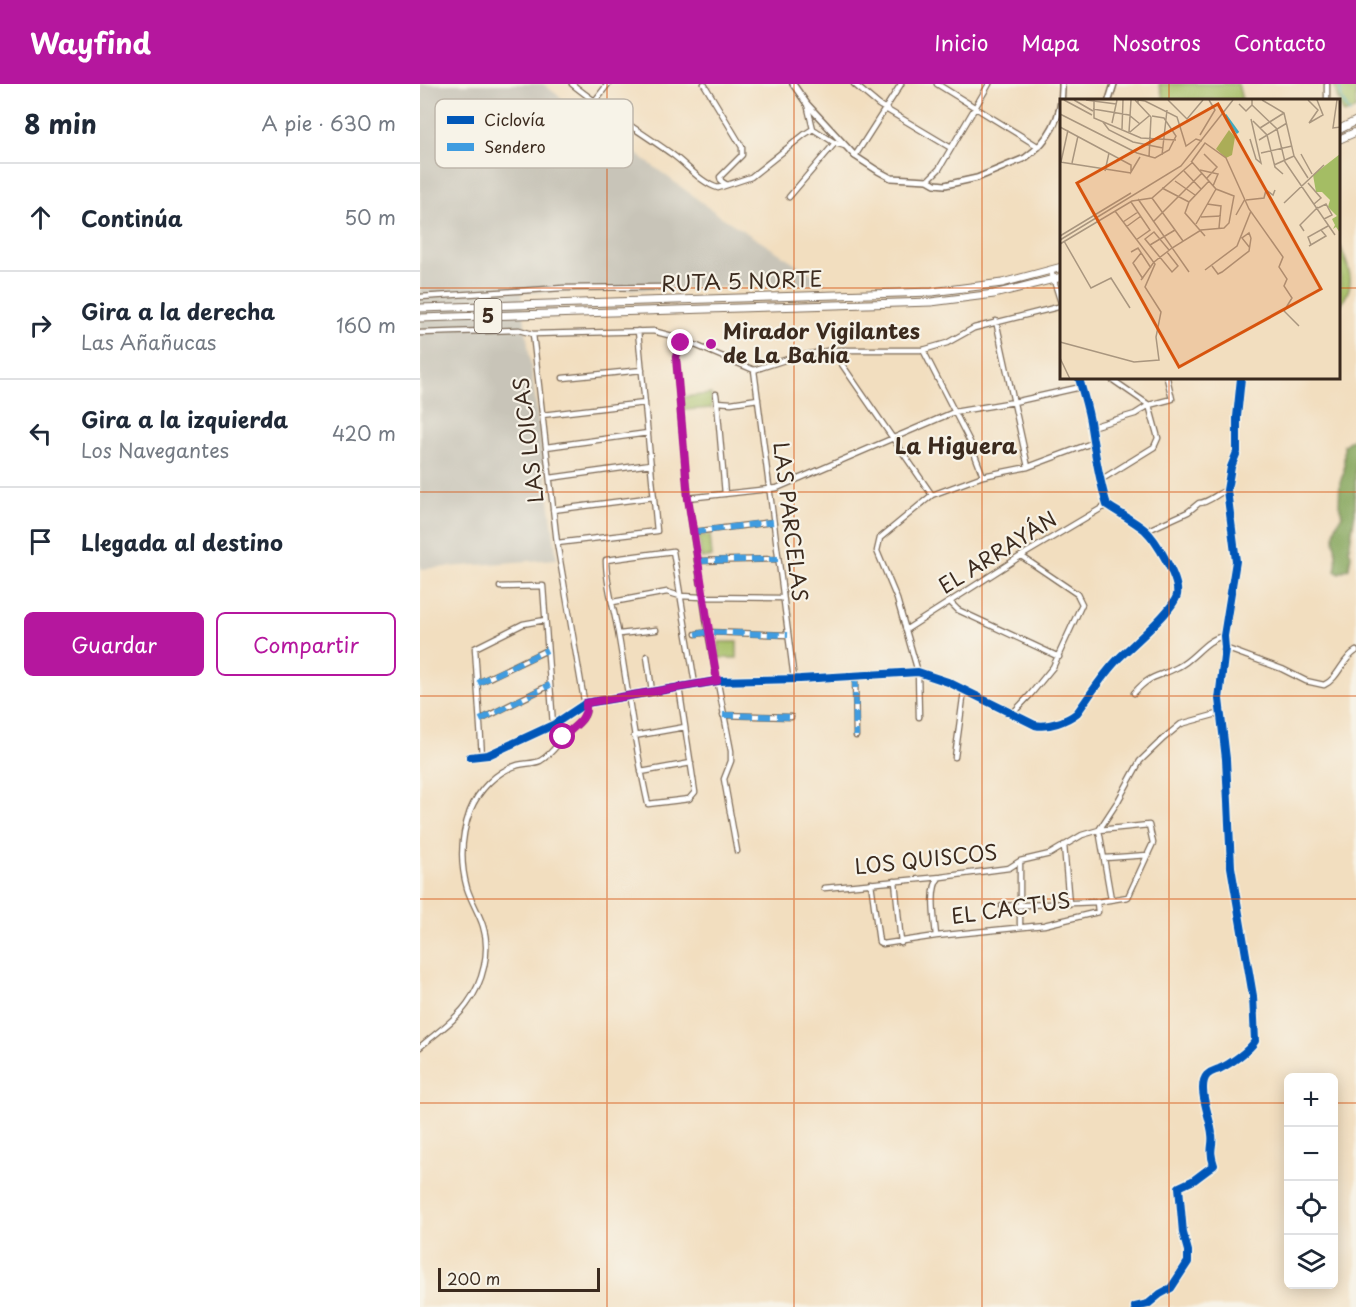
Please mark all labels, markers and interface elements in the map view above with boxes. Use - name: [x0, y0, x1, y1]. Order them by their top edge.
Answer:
- text: Wayfind: [30, 21, 151, 64]
- text: Inicio: [934, 26, 988, 58]
- text: Mapa: [1021, 26, 1079, 58]
- text: Nosotros: [1112, 26, 1201, 58]
- text: Contacto: [1234, 26, 1326, 58]
- legend: [435, 99, 633, 168]
- inset map: [1060, 99, 1341, 380]
- text: 8 min: [24, 104, 97, 143]
- text: Ciclovía: [484, 107, 545, 131]
- text: A pie · 630 m: [261, 108, 396, 138]
- text: Sendero: [484, 134, 546, 158]
- icon: ahead: [24, 201, 57, 234]
- text: Continúa: [81, 201, 183, 234]
- text: 50 m: [344, 202, 396, 232]
- street label: RUTA 5 NORTE: [660, 261, 823, 299]
- text: Gira a la derecha: [81, 294, 275, 327]
- road number: 5: [474, 299, 502, 333]
- icon: right: [24, 309, 57, 342]
- text: 160 m: [336, 310, 396, 340]
- place label: Mirador Vigilantes de La Bahía: [723, 314, 920, 370]
- text: Las Añañucas: [81, 327, 216, 357]
- route end: [667, 329, 693, 355]
- marker: Mirador Vigilantes de La Bahía: [704, 337, 718, 351]
- street label: LAS LOICAS: [503, 375, 551, 505]
- text: Gira a la izquierda: [81, 402, 288, 435]
- icon: left: [24, 417, 57, 450]
- text: 420 m: [332, 418, 396, 448]
- district label: La Higuera: [895, 428, 1018, 461]
- text: Los Navegantes: [81, 435, 229, 465]
- street label: LAS PARCELAS: [766, 440, 818, 603]
- street label: EL ARRAYÁN: [932, 502, 1062, 600]
- icon: arrive: [24, 525, 57, 558]
- text: Llegada al destino: [81, 525, 283, 558]
- button: Guardar: [24, 612, 204, 676]
- button: Compartir: [216, 612, 396, 676]
- route start: [549, 723, 575, 749]
- street label: LOS QUISCOS: [853, 835, 999, 881]
- street label: EL CACTUS: [949, 883, 1072, 931]
- map controls: [1284, 1073, 1338, 1289]
- button: +: [1284, 1073, 1338, 1127]
- button: −: [1284, 1127, 1338, 1181]
- button: locate: [1284, 1181, 1338, 1235]
- button: layers: [1284, 1235, 1338, 1289]
- scale bar: [438, 1265, 600, 1292]
- text: 200 m: [447, 1266, 500, 1290]

